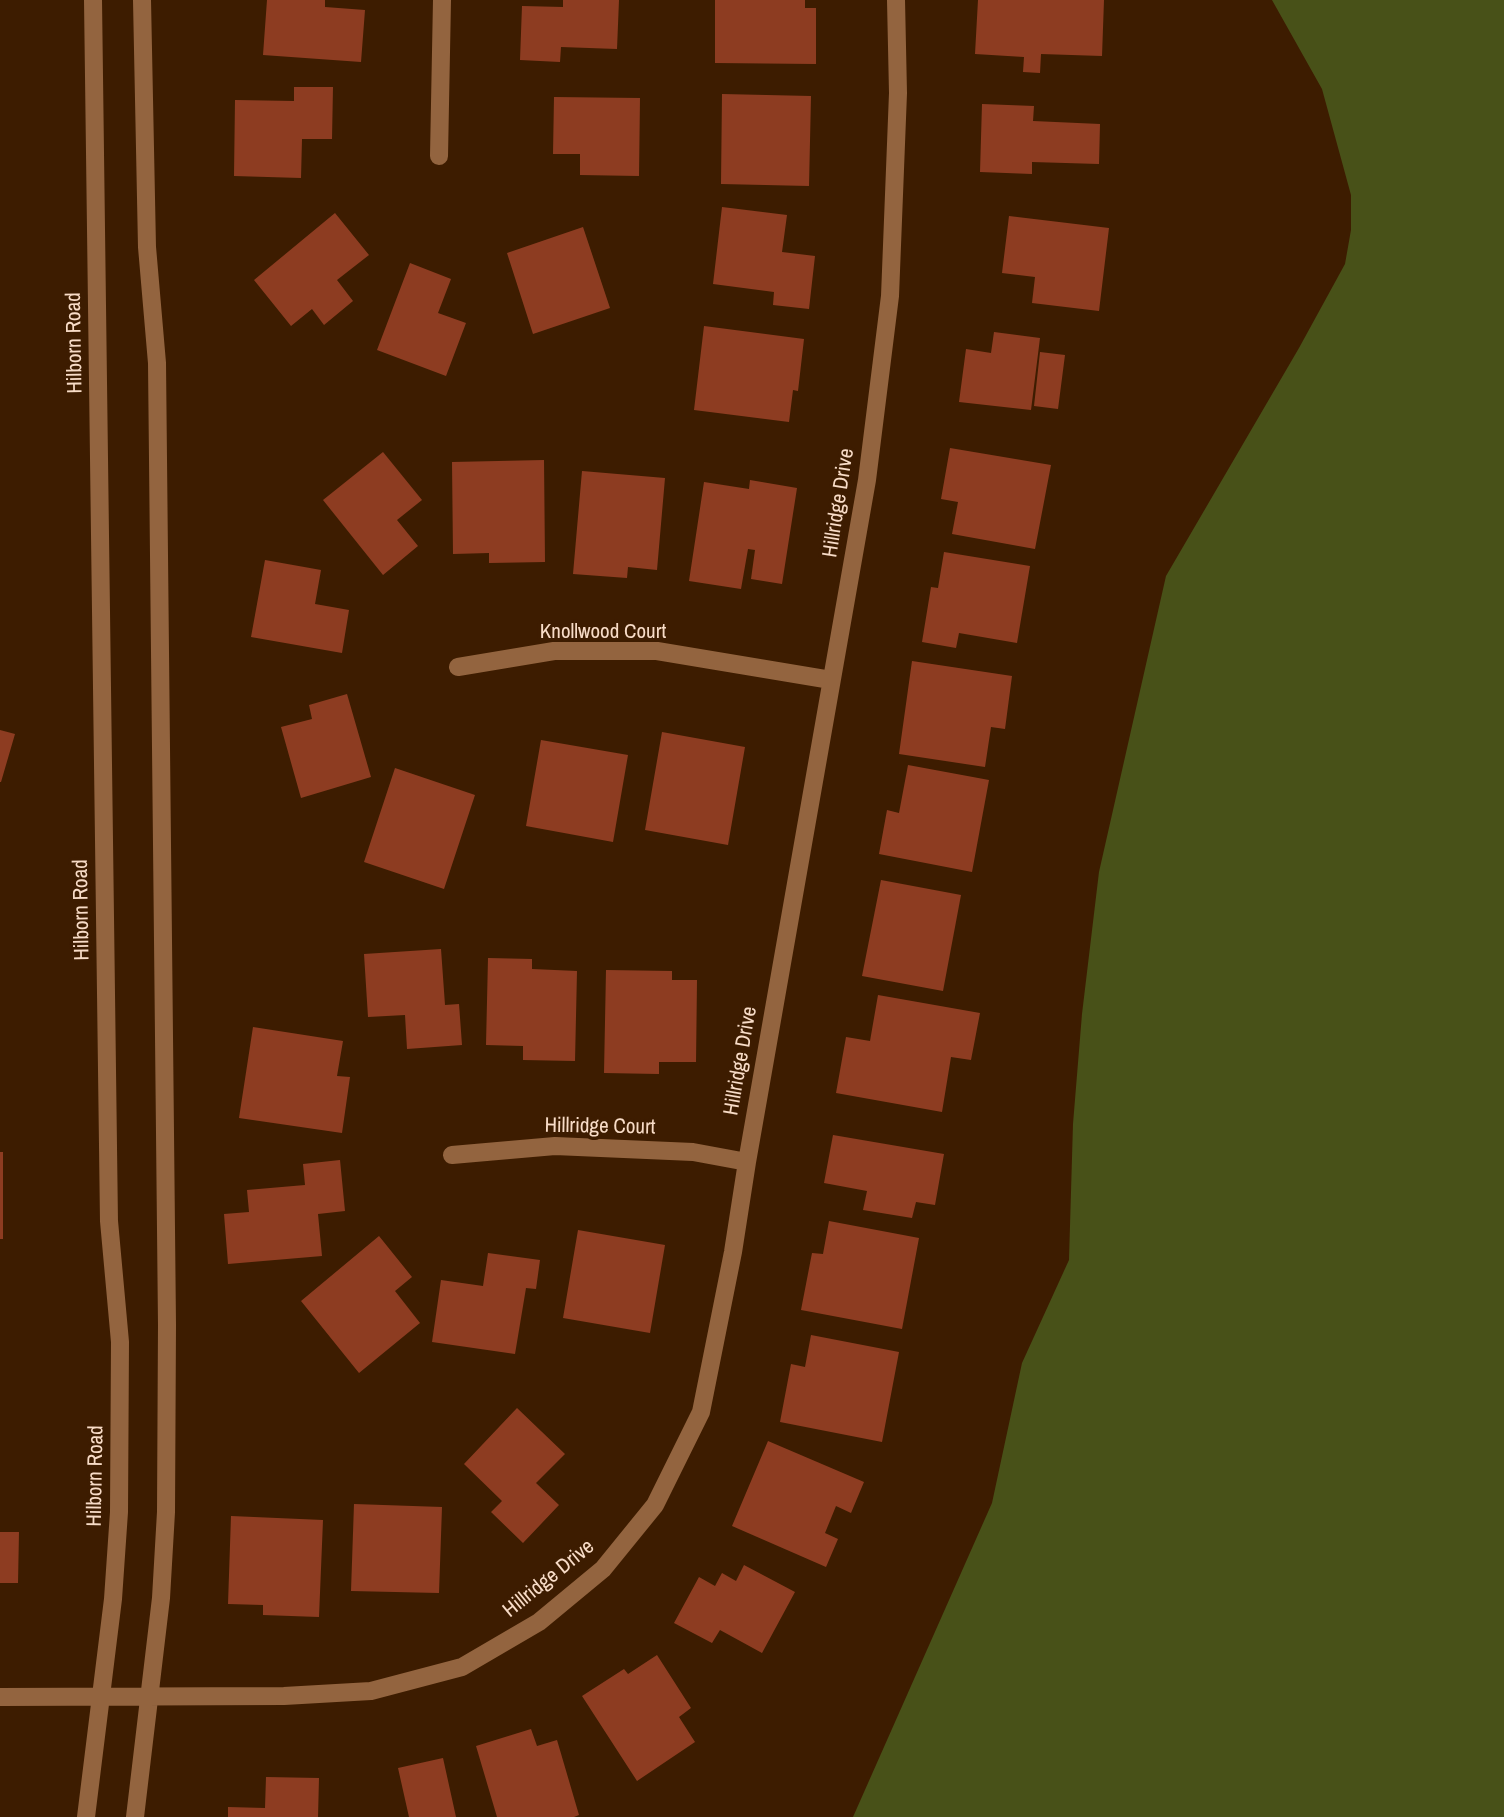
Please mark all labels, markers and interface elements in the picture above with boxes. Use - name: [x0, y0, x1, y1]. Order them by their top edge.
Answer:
- street label: Hilborn Road: [62, 292, 88, 394]
- street label: Hillridge Drive: [818, 447, 860, 559]
- street label: Knollwood Court: [540, 619, 666, 645]
- street label: Hilborn Road: [69, 859, 95, 961]
- street label: Hillridge Drive: [719, 1005, 763, 1117]
- street label: Hillridge Court: [544, 1113, 656, 1141]
- street label: Hilborn Road: [83, 1425, 109, 1527]
- street label: Hillridge Drive: [498, 1535, 600, 1623]

